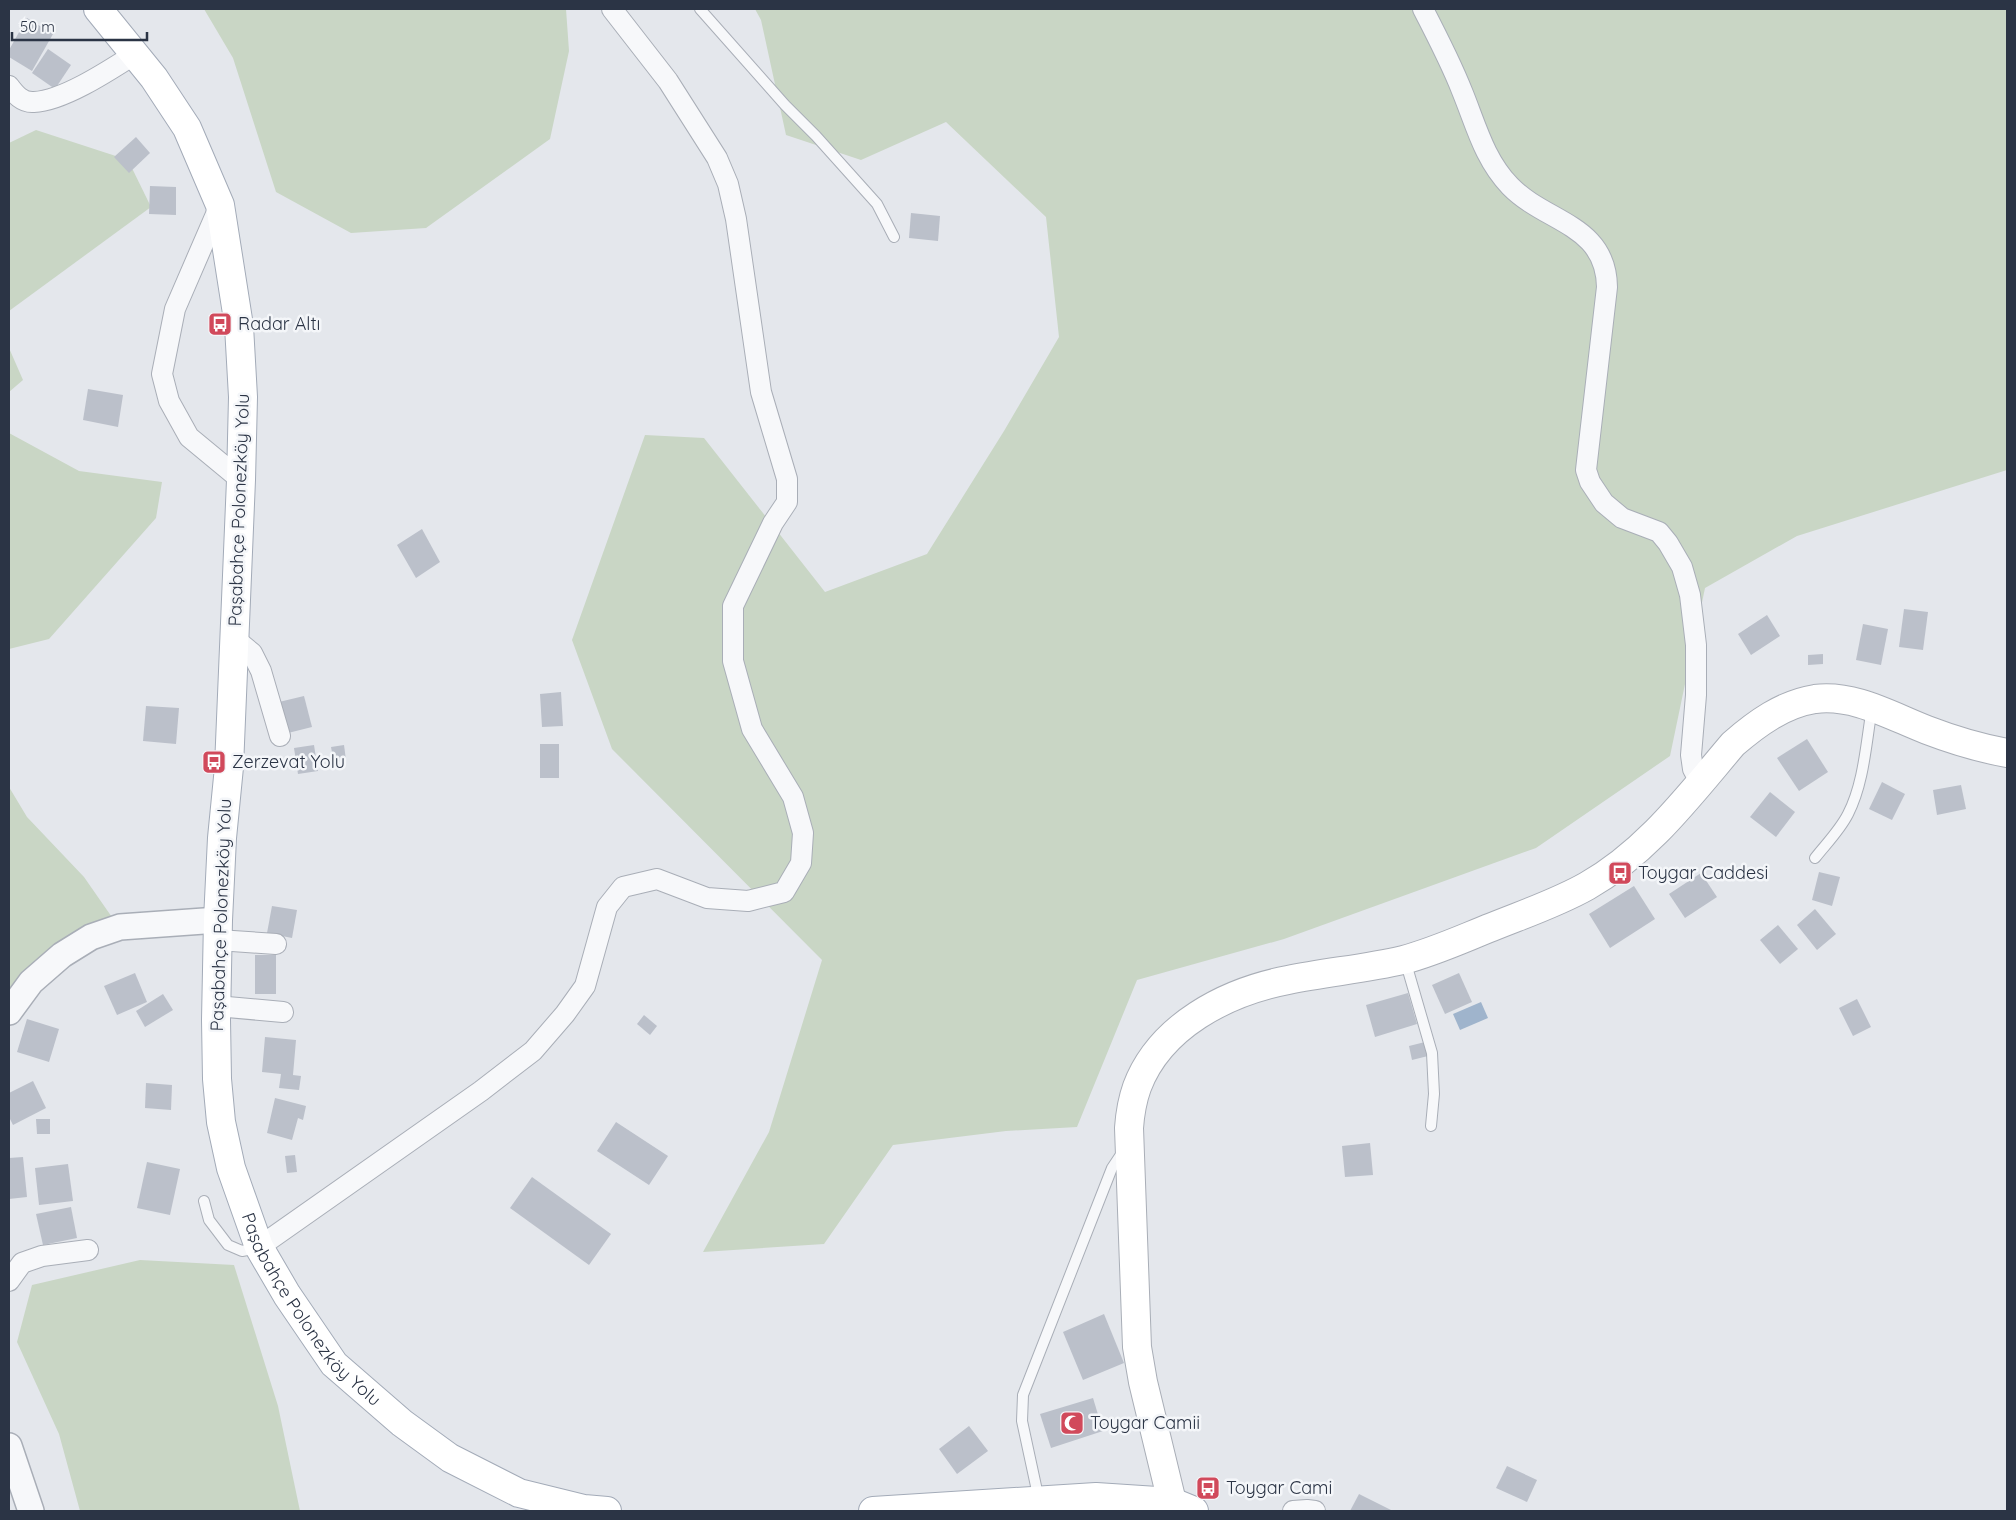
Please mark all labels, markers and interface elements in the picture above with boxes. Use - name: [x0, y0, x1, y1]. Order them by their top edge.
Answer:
- scale bar: [12, 10, 148, 42]
- text: 50 m: [20, 17, 55, 36]
- bus stop icon: Radar Altı: [207, 311, 233, 337]
- place label: Radar Altı: [238, 312, 320, 335]
- street label: Paşabahçe Polonezköy Yolu: [223, 393, 254, 627]
- bus stop icon: Zerzevat Yolu: [201, 749, 227, 775]
- place label: Zerzevat Yolu: [232, 750, 345, 773]
- street label: Paşabahçe Polonezköy Yolu: [205, 798, 236, 1032]
- bus stop icon: Toygar Caddesi: [1607, 860, 1633, 886]
- place label: Toygar Caddesi: [1638, 861, 1768, 884]
- street label: Paşabahçe Polonezköy Yolu: [237, 1210, 386, 1411]
- mosque icon: Toygar Camii: [1059, 1410, 1085, 1436]
- place label: Toygar Camii: [1090, 1411, 1200, 1434]
- bus stop icon: Toygar Cami: [1195, 1475, 1221, 1501]
- place label: Toygar Cami: [1226, 1476, 1332, 1499]

